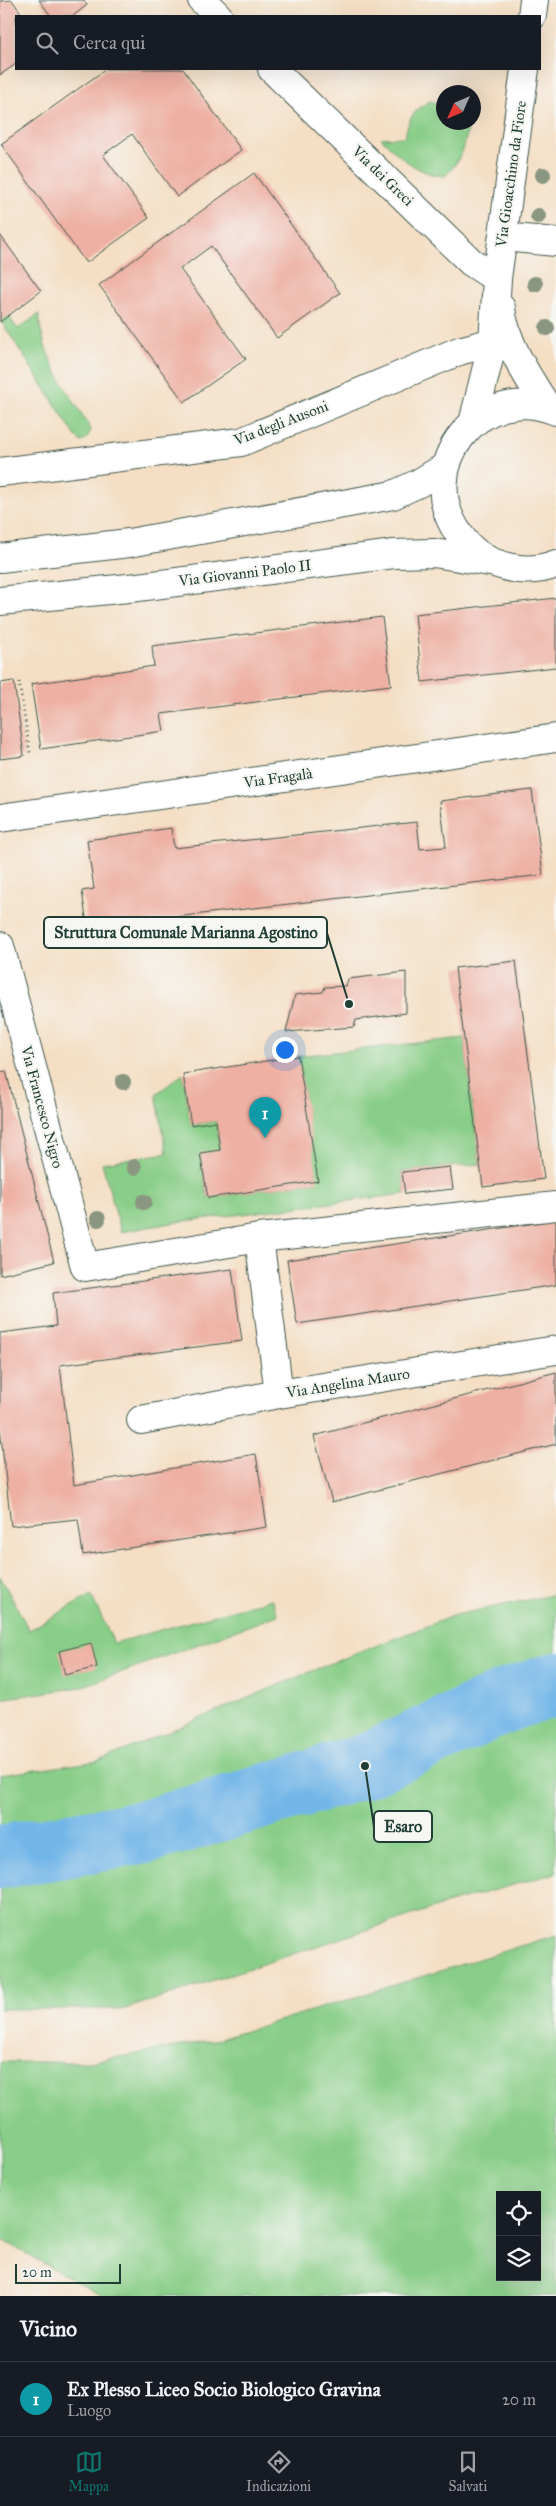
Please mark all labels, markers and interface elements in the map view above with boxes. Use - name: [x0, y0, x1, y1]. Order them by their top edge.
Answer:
- search box: [15, 15, 541, 70]
- icon: search: [33, 29, 61, 57]
- text: Cerca qui: [73, 31, 145, 54]
- north arrow: [436, 85, 481, 130]
- street label: Via Gioacchino da Fiore: [492, 100, 530, 249]
- street label: Via dei Greci: [348, 142, 417, 210]
- street label: Via degli Ausoni: [230, 397, 331, 450]
- street label: Via Giovanni Paolo II: [177, 556, 312, 590]
- street label: Via Fragalà: [241, 764, 314, 792]
- callout: Struttura Comunale Marianna Agostino: [44, 917, 327, 948]
- text: Struttura Comunale Marianna Agostino: [54, 923, 318, 943]
- your location: [272, 1037, 298, 1063]
- street label: Via Francesco Nigro: [17, 1043, 67, 1170]
- pin: 1: [249, 1097, 281, 1138]
- street label: Via Angelina Mauro: [284, 1364, 411, 1402]
- callout: Esaro: [374, 1811, 432, 1842]
- text: Esaro: [384, 1817, 422, 1836]
- map controls: [496, 2191, 541, 2281]
- button: locate: [496, 2191, 541, 2236]
- button: layers: [496, 2236, 541, 2281]
- scale bar: [15, 2261, 121, 2284]
- text: 20 m: [22, 2264, 52, 2281]
- text: Vicino: [20, 2316, 77, 2342]
- text: Ex Plesso Liceo Socio Biologico Gravina: [67, 2378, 381, 2401]
- text: 1: [33, 2390, 39, 2409]
- text: 20 m: [502, 2390, 536, 2409]
- text: Luogo: [67, 2401, 111, 2420]
- tab: Mappa: [69, 2448, 109, 2495]
- tab: Indicazioni: [246, 2448, 311, 2495]
- tab: Salvati: [448, 2448, 487, 2495]

